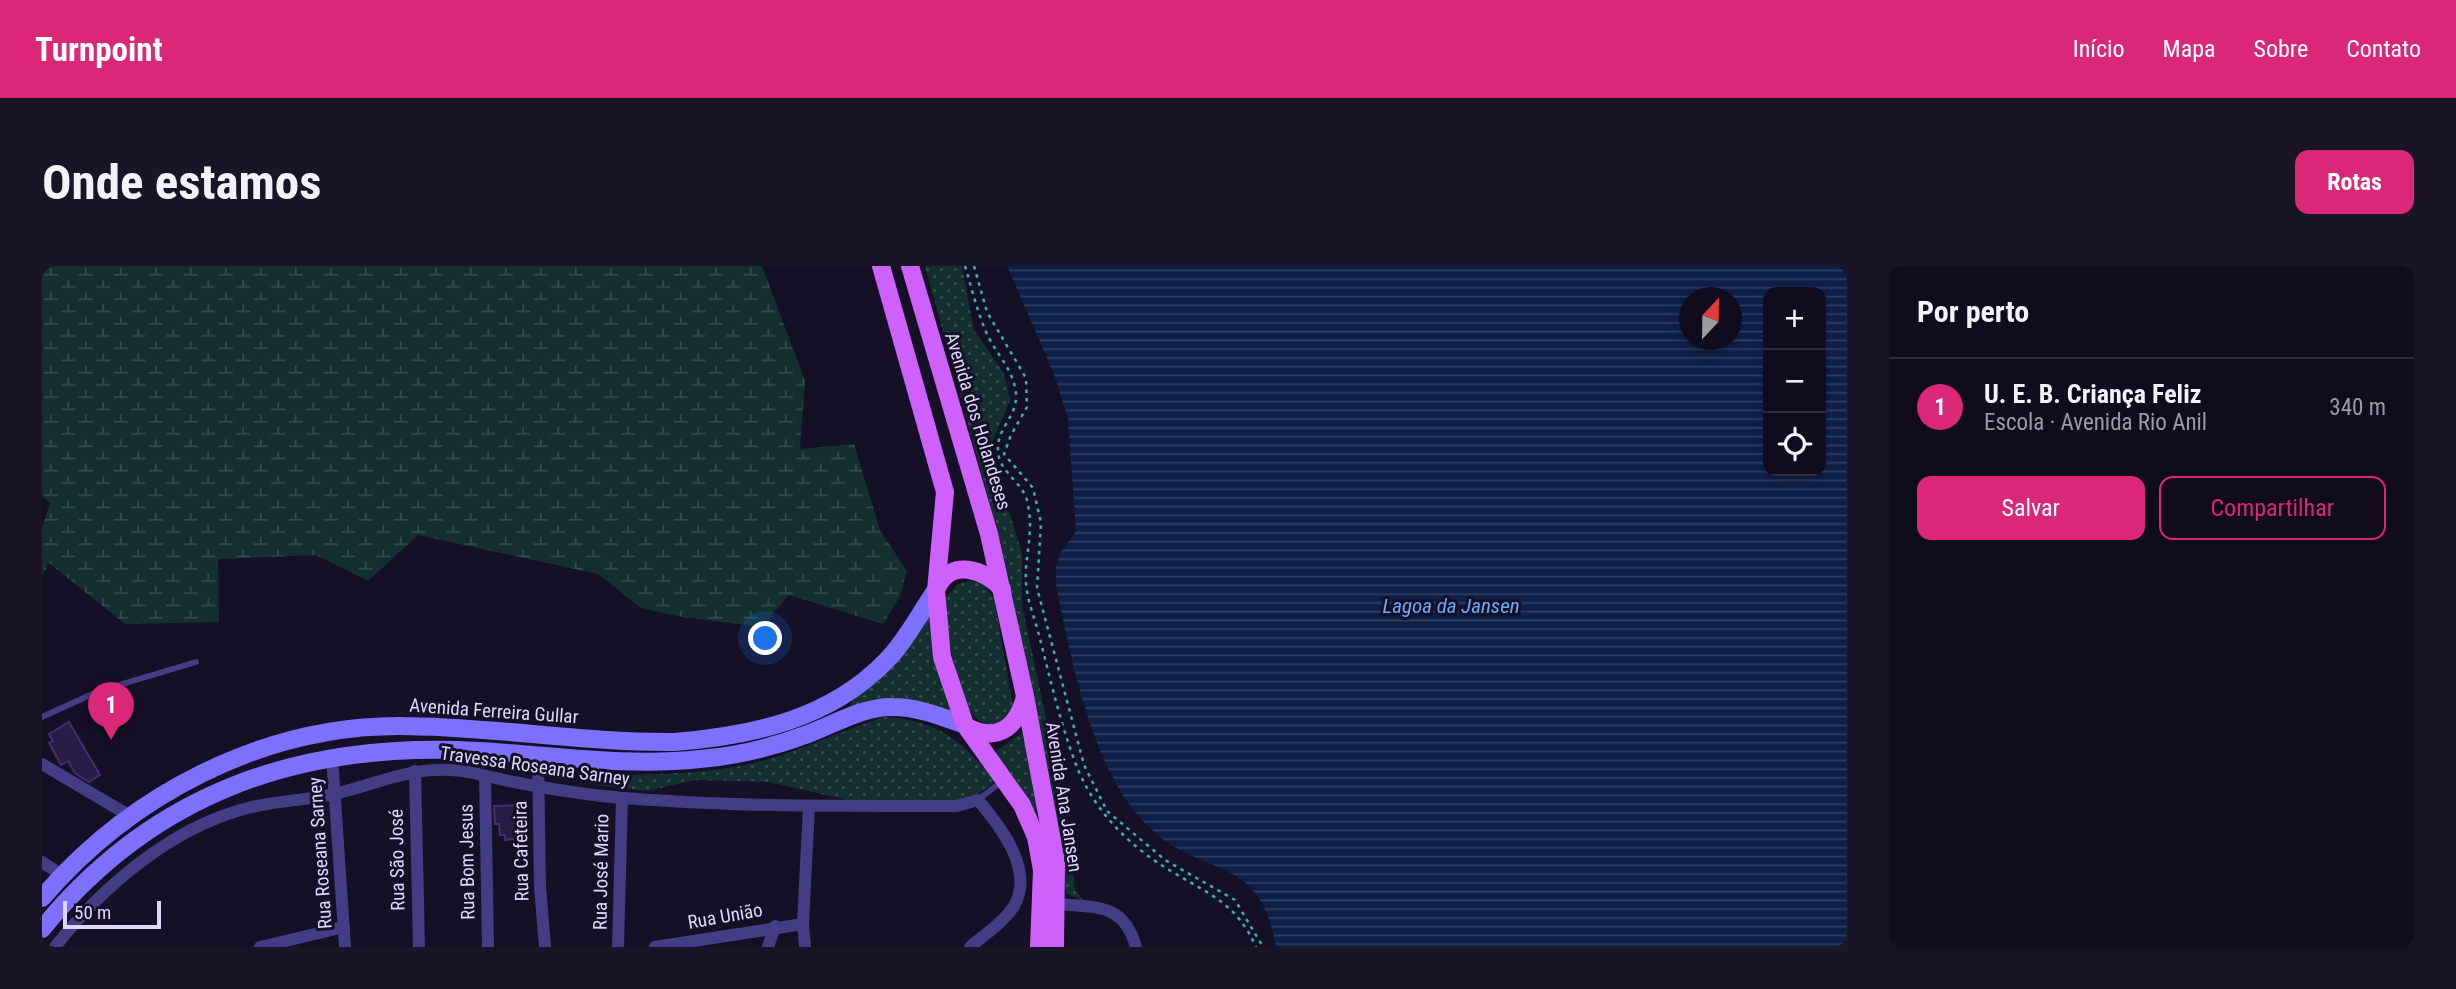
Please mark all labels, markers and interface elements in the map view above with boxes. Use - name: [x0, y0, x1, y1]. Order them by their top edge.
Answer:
- text: Turnpoint: [35, 30, 163, 69]
- text: Início: [2073, 35, 2125, 63]
- text: Mapa: [2163, 35, 2216, 63]
- text: Sobre: [2254, 35, 2308, 63]
- text: Contato: [2346, 35, 2421, 63]
- button: Rotas: [2295, 150, 2414, 214]
- text: Onde estamos: [42, 154, 322, 211]
- north arrow: [1679, 287, 1742, 350]
- map controls: [1763, 287, 1826, 476]
- button: +: [1763, 287, 1826, 350]
- text: Por perto: [1917, 294, 2029, 329]
- street label: Avenida dos Holandeses: [940, 329, 1016, 513]
- button: −: [1763, 350, 1826, 413]
- text: U. E. B. Criança Feliz: [1984, 379, 2201, 409]
- text: 1: [1934, 394, 1946, 421]
- text: 340 m: [2329, 394, 2386, 421]
- text: Escola · Avenida Rio Anil: [1984, 409, 2207, 436]
- button: locate: [1763, 413, 1826, 476]
- button: Salvar: [1917, 476, 2145, 540]
- button: Compartilhar: [2159, 476, 2386, 540]
- water label: Lagoa da Jansen: [1382, 594, 1520, 618]
- your location: [748, 621, 782, 655]
- pin: 1: [88, 682, 134, 740]
- street label: Avenida Ferreira Gullar: [409, 694, 579, 728]
- street label: Avenida Ana Jansen: [1041, 720, 1087, 874]
- street label: Travessa Roseana Sarney: [439, 741, 631, 791]
- street label: Rua Roseana Sarney: [303, 776, 337, 930]
- street label: Rua Cafeteira: [509, 800, 533, 902]
- street label: Rua Bom Jesus: [454, 804, 480, 920]
- street label: Rua São José: [385, 809, 409, 911]
- street label: Rua José Mario: [588, 814, 614, 930]
- scale bar: [63, 898, 161, 930]
- street label: Rua União: [686, 898, 764, 934]
- text: 50 m: [74, 901, 111, 924]

